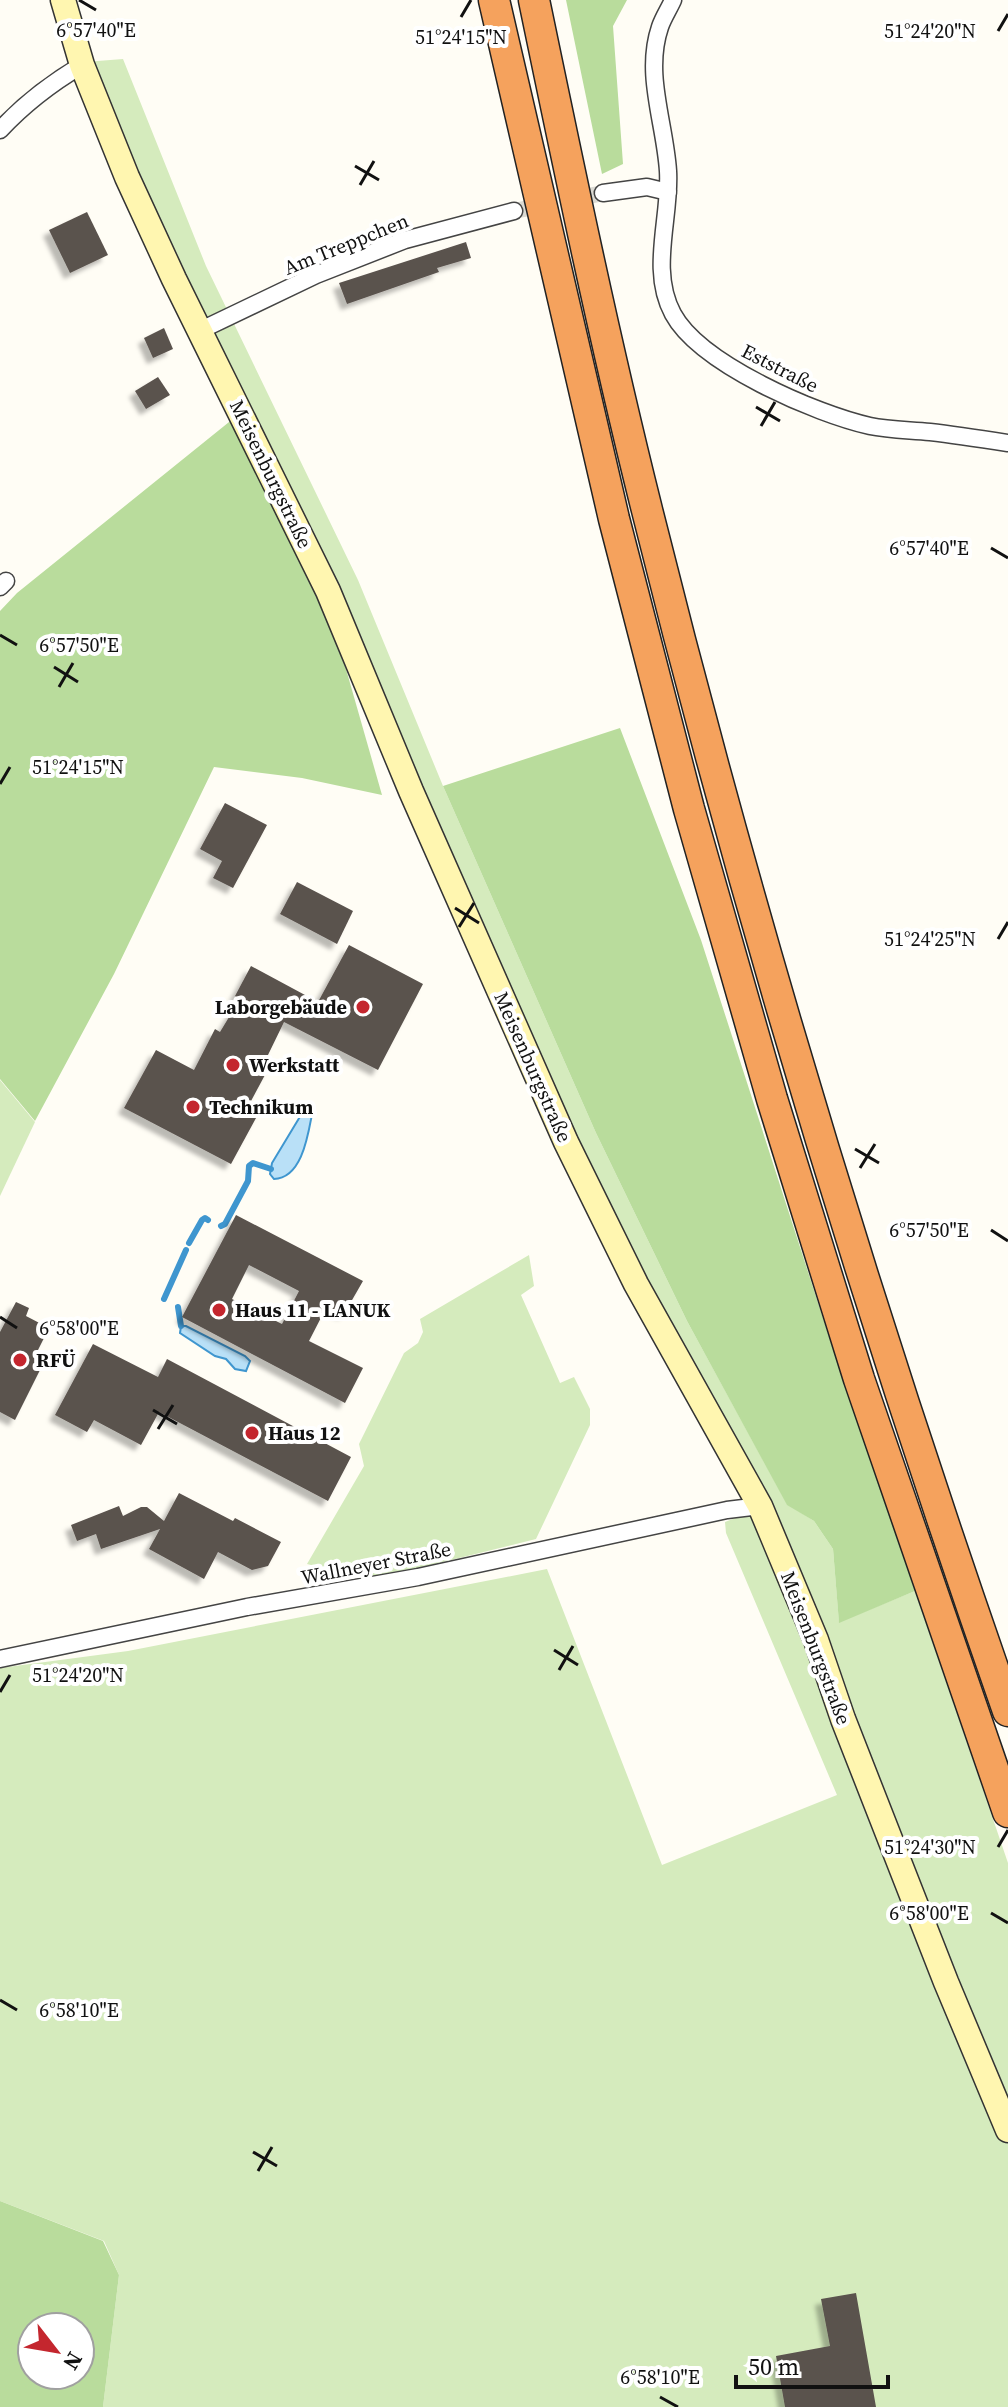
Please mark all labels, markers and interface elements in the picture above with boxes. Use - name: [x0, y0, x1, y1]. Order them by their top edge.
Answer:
- text: 6°57'40"E: [56, 16, 136, 44]
- text: 51°24'20"N: [884, 17, 976, 45]
- text: 51°24'15"N: [415, 23, 507, 51]
- street label: Am Treppchen: [279, 206, 413, 282]
- street label: Eststraße: [737, 337, 823, 399]
- street label: Meisenburgstraße: [223, 395, 319, 553]
- text: 6°57'40"E: [889, 534, 969, 562]
- text: 6°57'50"E: [39, 631, 119, 659]
- text: 51°24'15"N: [32, 753, 124, 781]
- text: 51°24'25"N: [884, 925, 976, 953]
- street label: Meisenburgstraße: [487, 987, 579, 1147]
- place label: Laborgebäude: [215, 993, 347, 1021]
- marker: Laborgebäude: [354, 998, 372, 1016]
- place label: Werkstatt: [249, 1051, 340, 1079]
- marker: Werkstatt: [224, 1056, 242, 1074]
- place label: Technikum: [209, 1093, 313, 1121]
- marker: Technikum: [184, 1098, 202, 1116]
- text: 6°57'50"E: [889, 1216, 969, 1244]
- place label: Haus 11 - LANUK: [235, 1296, 391, 1324]
- marker: Haus 11 - LANUK: [210, 1301, 228, 1319]
- text: 6°58'00"E: [39, 1314, 119, 1342]
- place label: RFÜ: [36, 1346, 76, 1374]
- marker: RFÜ: [11, 1351, 29, 1369]
- place label: Haus 12: [268, 1419, 341, 1447]
- marker: Haus 12: [243, 1424, 261, 1442]
- street label: Wallneyer Straße: [299, 1535, 453, 1591]
- street label: Meisenburgstraße: [774, 1567, 858, 1729]
- text: 51°24'20"N: [32, 1661, 124, 1689]
- text: 51°24'30"N: [884, 1833, 976, 1861]
- text: 6°58'00"E: [889, 1899, 969, 1927]
- text: 6°58'10"E: [39, 1996, 119, 2024]
- north arrow: [16, 2311, 96, 2391]
- scale bar: [736, 2339, 888, 2389]
- text: N: [56, 2347, 90, 2376]
- text: 50 m: [748, 2350, 799, 2383]
- text: 6°58'10"E: [620, 2363, 700, 2391]

